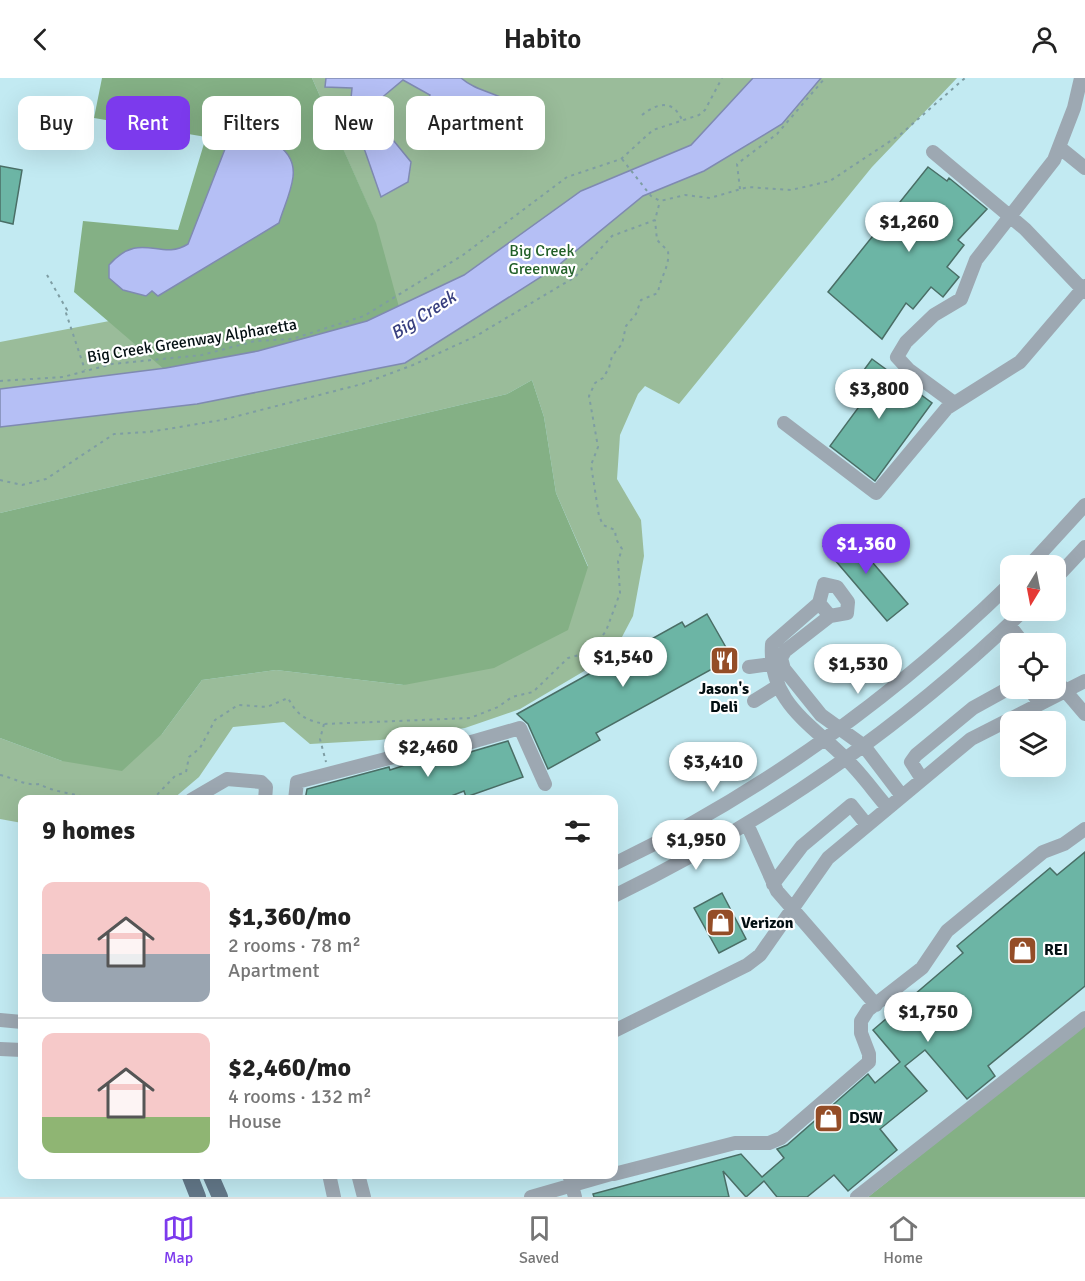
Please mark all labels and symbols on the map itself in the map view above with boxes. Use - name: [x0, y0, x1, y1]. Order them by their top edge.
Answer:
- pin: $1,260: [860, 202, 958, 253]
- park label: Big Creek Greenway: [508, 241, 576, 279]
- water label: Big Creek: [386, 285, 461, 344]
- street label: Big Creek Greenway Alpharetta: [86, 315, 298, 367]
- pin: $3,800: [830, 369, 928, 420]
- pin: $1,360: [817, 524, 915, 575]
- north arrow: [1000, 555, 1066, 621]
- pin: $1,540: [574, 637, 672, 688]
- pin: $1,530: [809, 644, 907, 695]
- restaurant icon: Jason's Deli: [708, 645, 740, 677]
- place label: Jason's Deli: [699, 679, 749, 717]
- pin: $2,460: [379, 727, 477, 778]
- pin: $3,410: [664, 742, 762, 793]
- pin: $1,950: [647, 820, 745, 871]
- shop icon: Verizon: [704, 907, 736, 939]
- place label: Verizon: [741, 913, 794, 933]
- shop icon: REI: [1007, 934, 1039, 966]
- place label: REI: [1044, 940, 1068, 960]
- pin: $1,750: [879, 992, 977, 1043]
- shop icon: DSW: [812, 1102, 844, 1134]
- place label: DSW: [849, 1108, 883, 1128]

